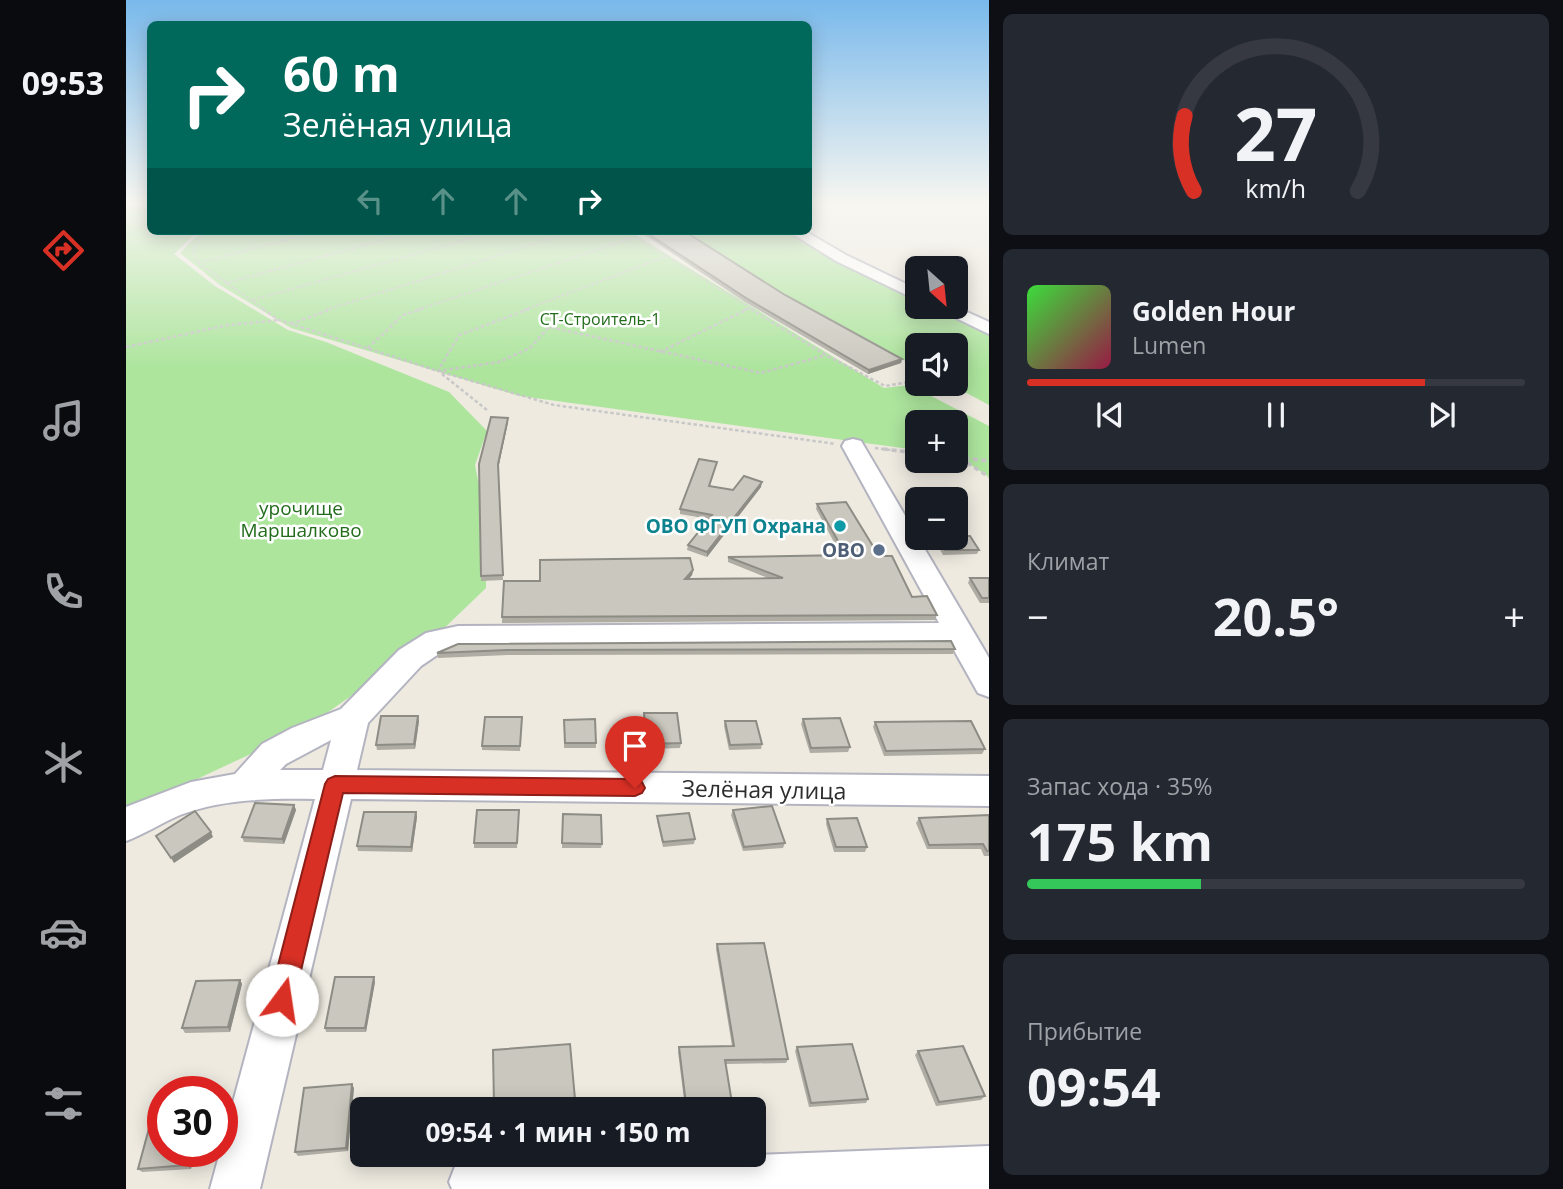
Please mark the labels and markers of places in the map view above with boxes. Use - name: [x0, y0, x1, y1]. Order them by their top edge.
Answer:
- place label: ОВО ФГУП Охрана: [646, 513, 826, 539]
- marker: ОВО ФГУП Охрана: [832, 518, 848, 534]
- place label: ОВО: [822, 537, 865, 563]
- marker: ОВО: [871, 542, 887, 558]
- pin: [605, 716, 665, 788]

